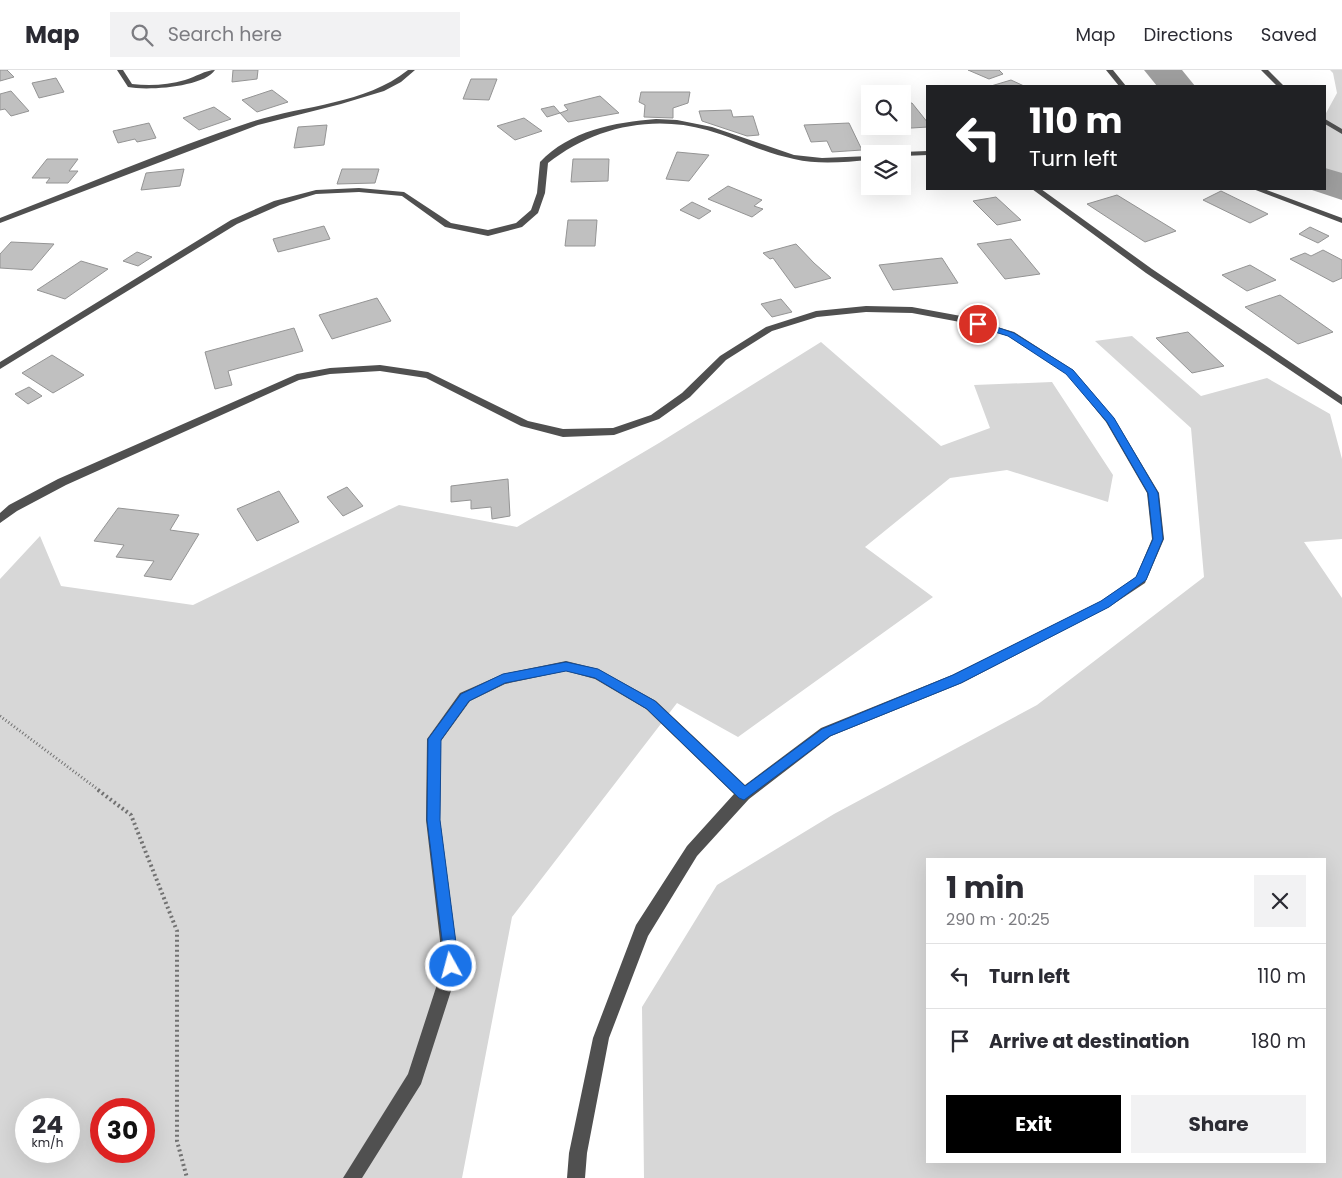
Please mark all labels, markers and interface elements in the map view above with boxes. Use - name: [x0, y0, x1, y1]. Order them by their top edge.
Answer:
- search box: [110, 12, 460, 57]
- text: Map: [25, 18, 80, 51]
- icon: search: [128, 21, 156, 49]
- text: Search here: [168, 21, 282, 48]
- text: Map: [1076, 22, 1115, 47]
- text: Directions: [1143, 22, 1233, 47]
- text: Saved: [1261, 22, 1317, 47]
- map controls: [861, 85, 911, 195]
- button: search: [861, 85, 911, 135]
- text: 110 m: [1029, 96, 1123, 145]
- icon: left: [946, 105, 1011, 170]
- text: Turn left: [1029, 143, 1117, 174]
- button: layers: [861, 145, 911, 195]
- pin: [957, 303, 999, 345]
- icon: arrive: [964, 310, 992, 338]
- text: 1 min: [946, 866, 1024, 909]
- button: close: [1254, 875, 1306, 927]
- text: 290 m · 20:25: [946, 908, 1050, 931]
- position arrow: [424, 939, 476, 991]
- icon: left: [946, 962, 974, 990]
- text: Turn left: [989, 963, 1070, 990]
- text: 110 m: [1257, 963, 1306, 990]
- icon: arrive: [946, 1027, 974, 1055]
- text: Arrive at destination: [989, 1028, 1190, 1055]
- text: 180 m: [1251, 1028, 1306, 1055]
- button: Exit: [946, 1095, 1121, 1153]
- button: Share: [1131, 1095, 1306, 1153]
- speed limit sign: 30: [90, 1098, 155, 1163]
- text: 24: [32, 1107, 63, 1142]
- text: km/h: [32, 1134, 63, 1151]

